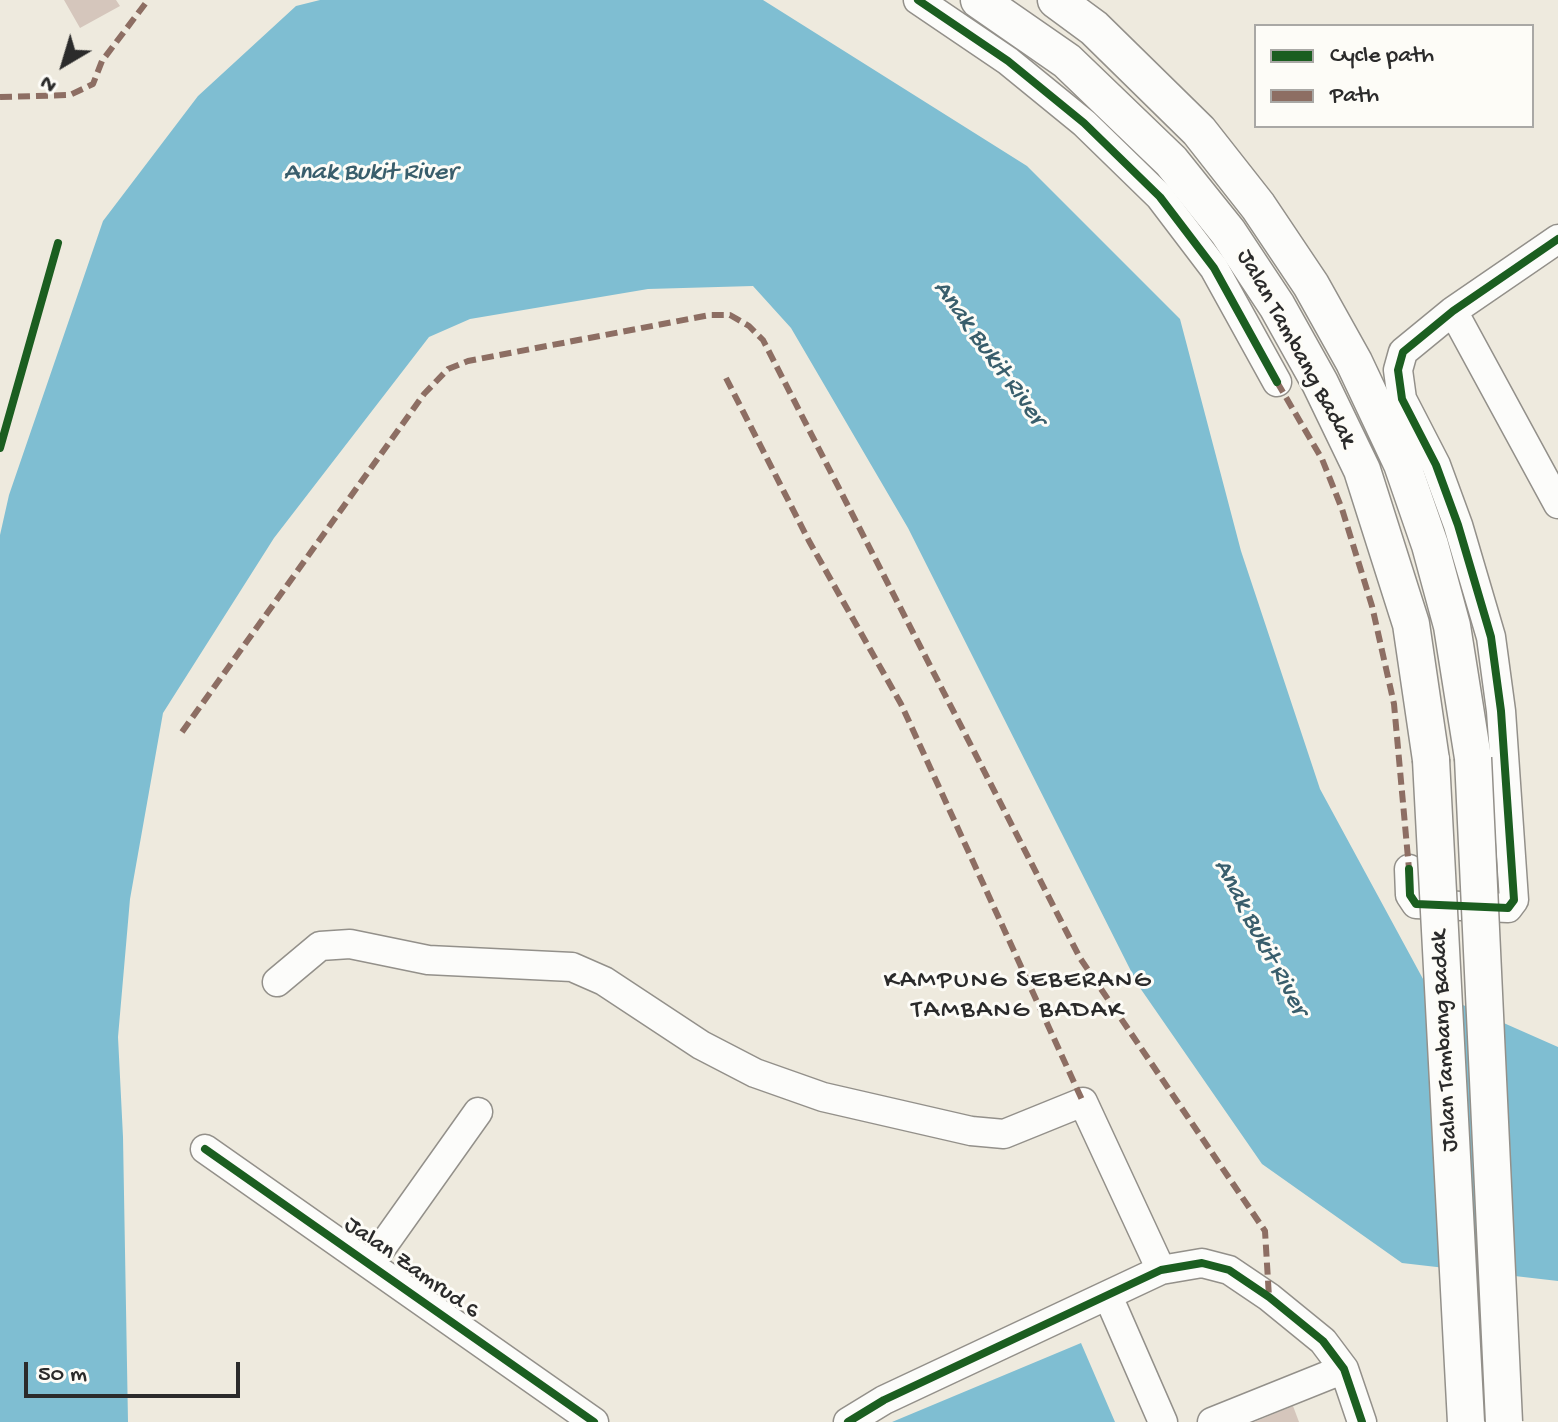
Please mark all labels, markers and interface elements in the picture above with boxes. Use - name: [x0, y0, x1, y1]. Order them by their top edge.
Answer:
- north arrow: [24, 24, 104, 104]
- legend: [1254, 24, 1534, 128]
- text: Cycle path: [1330, 42, 1434, 71]
- text: N: [36, 68, 63, 98]
- text: Path: [1330, 82, 1379, 111]
- water label: Anak Bukit River: [284, 158, 456, 190]
- street label: Jalan Tambang Badak: [1229, 245, 1361, 453]
- water label: Anak Bukit River: [925, 275, 1051, 433]
- water label: Anak Bukit River: [1205, 854, 1313, 1022]
- street label: Jalan Tambang Badak: [1426, 930, 1466, 1152]
- district label: KAMPUNG SEBERANG TAMBANG BADAK: [884, 966, 1152, 1028]
- street label: Jalan Zamrud 6: [337, 1212, 485, 1326]
- scale bar: [28, 1346, 244, 1396]
- text: 50 m: [38, 1361, 87, 1390]

